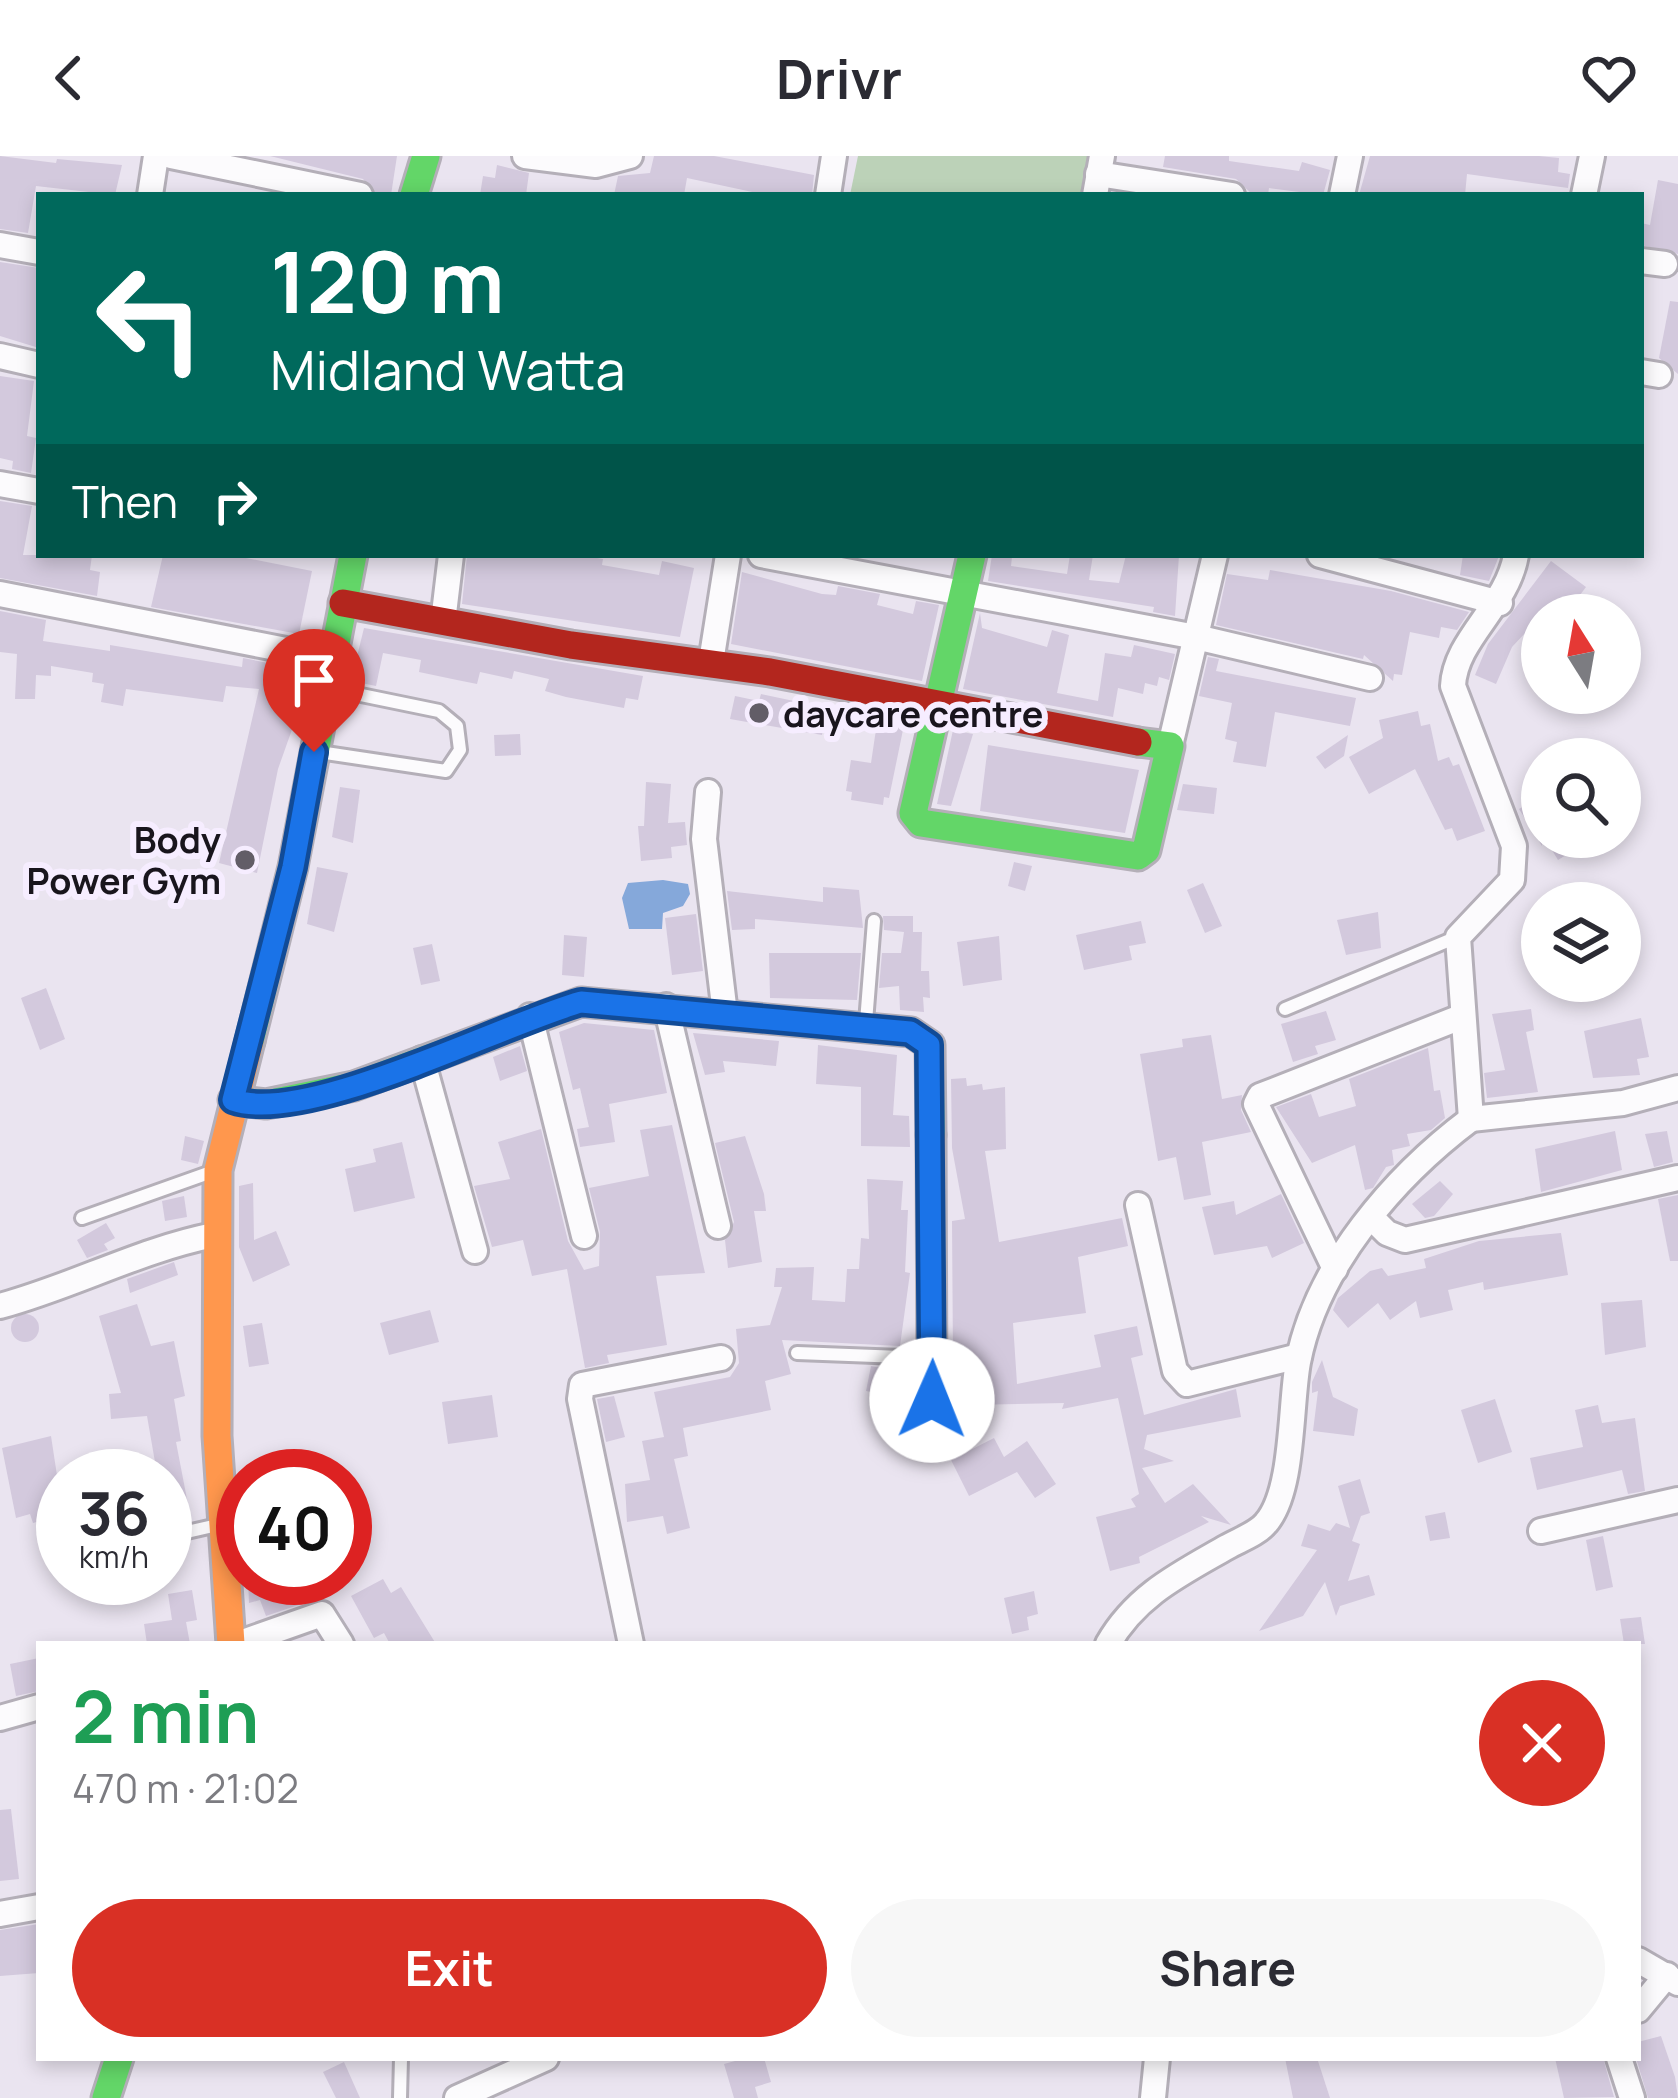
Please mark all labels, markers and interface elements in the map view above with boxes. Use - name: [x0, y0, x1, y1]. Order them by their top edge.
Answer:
- text: Drivr: [776, 41, 902, 115]
- icon: back: [36, 45, 102, 111]
- icon: heart: [1576, 45, 1642, 111]
- text: 120 m: [270, 223, 504, 338]
- icon: left: [72, 240, 228, 396]
- text: Midland Watta: [270, 332, 625, 406]
- icon: right: [202, 468, 268, 534]
- text: Then: [72, 470, 178, 532]
- north arrow: [1521, 594, 1641, 714]
- map controls: [1521, 594, 1641, 1002]
- pin: [263, 629, 365, 752]
- icon: arrive: [281, 647, 347, 713]
- place label: daycare centre: [783, 689, 1043, 738]
- marker: daycare centre: [746, 700, 772, 726]
- button: search: [1521, 738, 1641, 858]
- place label: Body Power Gym: [27, 815, 221, 905]
- marker: Body Power Gym: [232, 847, 258, 873]
- button: layers: [1521, 882, 1641, 1002]
- position arrow: [869, 1337, 995, 1463]
- speed limit sign: 40: [216, 1449, 372, 1605]
- text: 36: [78, 1471, 150, 1553]
- text: km/h: [79, 1536, 149, 1577]
- text: 2 min: [72, 1666, 259, 1765]
- button: close: [1479, 1680, 1605, 1806]
- text: 470 m · 21:02: [72, 1761, 299, 1815]
- button: Exit: [72, 1899, 827, 2037]
- button: Share: [851, 1899, 1605, 2037]

